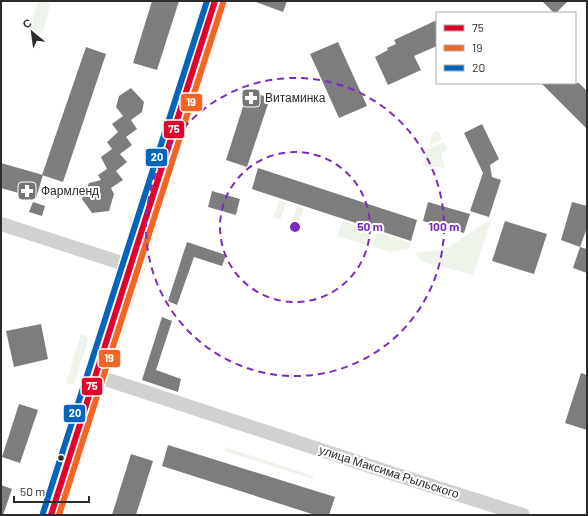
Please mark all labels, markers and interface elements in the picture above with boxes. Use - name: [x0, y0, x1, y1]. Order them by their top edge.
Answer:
- north arrow: [12, 12, 52, 52]
- legend: [436, 12, 576, 84]
- text: С: [20, 15, 34, 30]
- text: 75: [472, 20, 484, 34]
- text: 19: [472, 40, 482, 54]
- text: 20: [472, 60, 485, 74]
- pharmacy icon: Витаминка: [240, 87, 262, 109]
- place label: Витаминка: [265, 90, 326, 104]
- line badge: 19: [180, 93, 203, 112]
- text: 19: [186, 95, 196, 108]
- line badge: 75: [163, 120, 185, 139]
- text: 75: [168, 122, 180, 135]
- line badge: 20: [145, 148, 168, 167]
- text: 20: [151, 150, 163, 163]
- pharmacy icon: Фармленд: [16, 180, 38, 202]
- place label: Фармленд: [41, 183, 99, 198]
- text: 50 m: [357, 219, 383, 233]
- text: 100 m: [429, 219, 459, 233]
- centre of rings: [288, 220, 302, 234]
- line badge: 19: [98, 349, 121, 368]
- text: 19: [104, 351, 114, 364]
- line badge: 75: [81, 377, 103, 396]
- text: 75: [86, 379, 98, 392]
- line badge: 20: [63, 404, 86, 423]
- text: 20: [69, 406, 81, 419]
- street label: улица Максима Рыльского: [317, 442, 461, 501]
- unlabelled marker: [56, 453, 66, 463]
- scale bar: [14, 478, 89, 504]
- text: 50 m: [20, 484, 45, 498]

